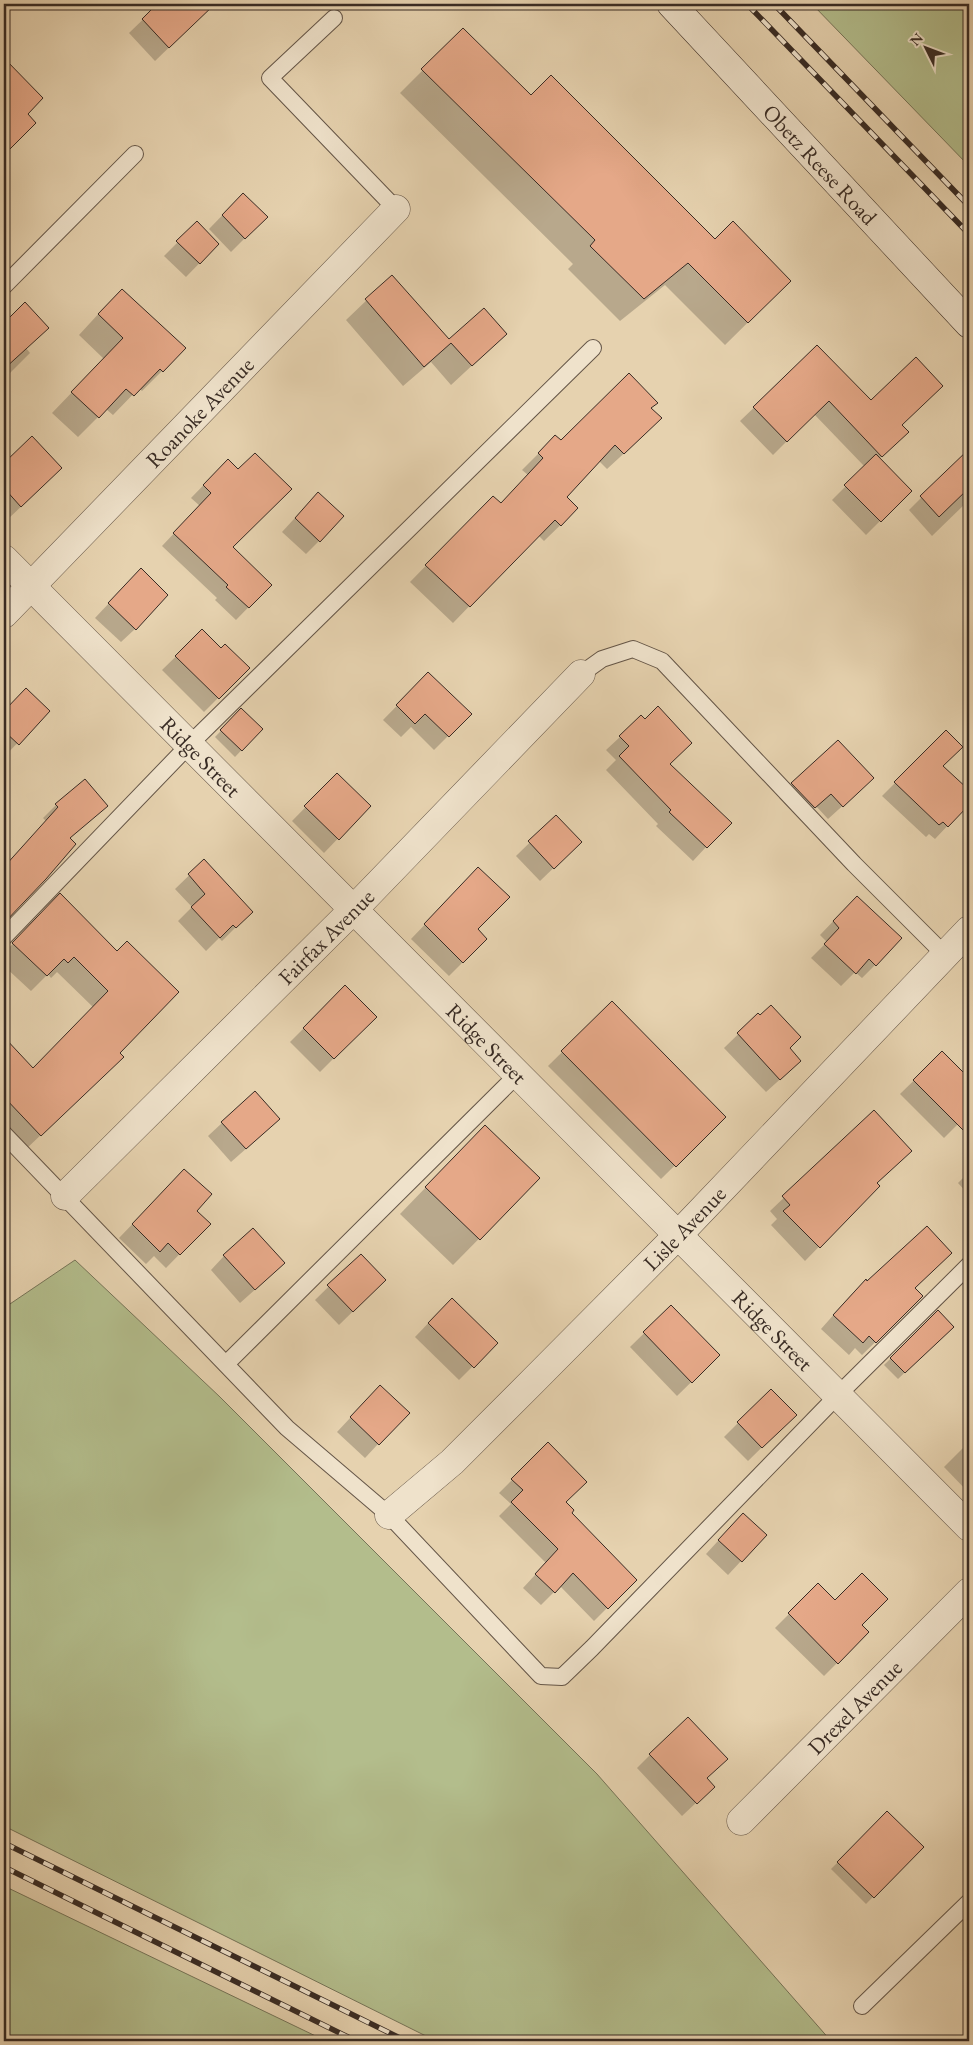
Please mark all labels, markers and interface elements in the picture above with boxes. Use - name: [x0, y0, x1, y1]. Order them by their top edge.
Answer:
- north arrow: [900, 22, 950, 72]
- text: N: [906, 29, 927, 50]
- street label: Obetz Reese Road: [756, 98, 884, 232]
- street label: Roanoke Avenue: [139, 350, 260, 474]
- street label: Ridge Street: [154, 710, 247, 804]
- street label: Fairfax Avenue: [272, 882, 381, 991]
- street label: Ridge Street: [440, 997, 533, 1091]
- street label: Lisle Avenue: [637, 1180, 732, 1277]
- street label: Ridge Street: [726, 1284, 819, 1377]
- street label: Drexel Avenue: [801, 1653, 909, 1761]

